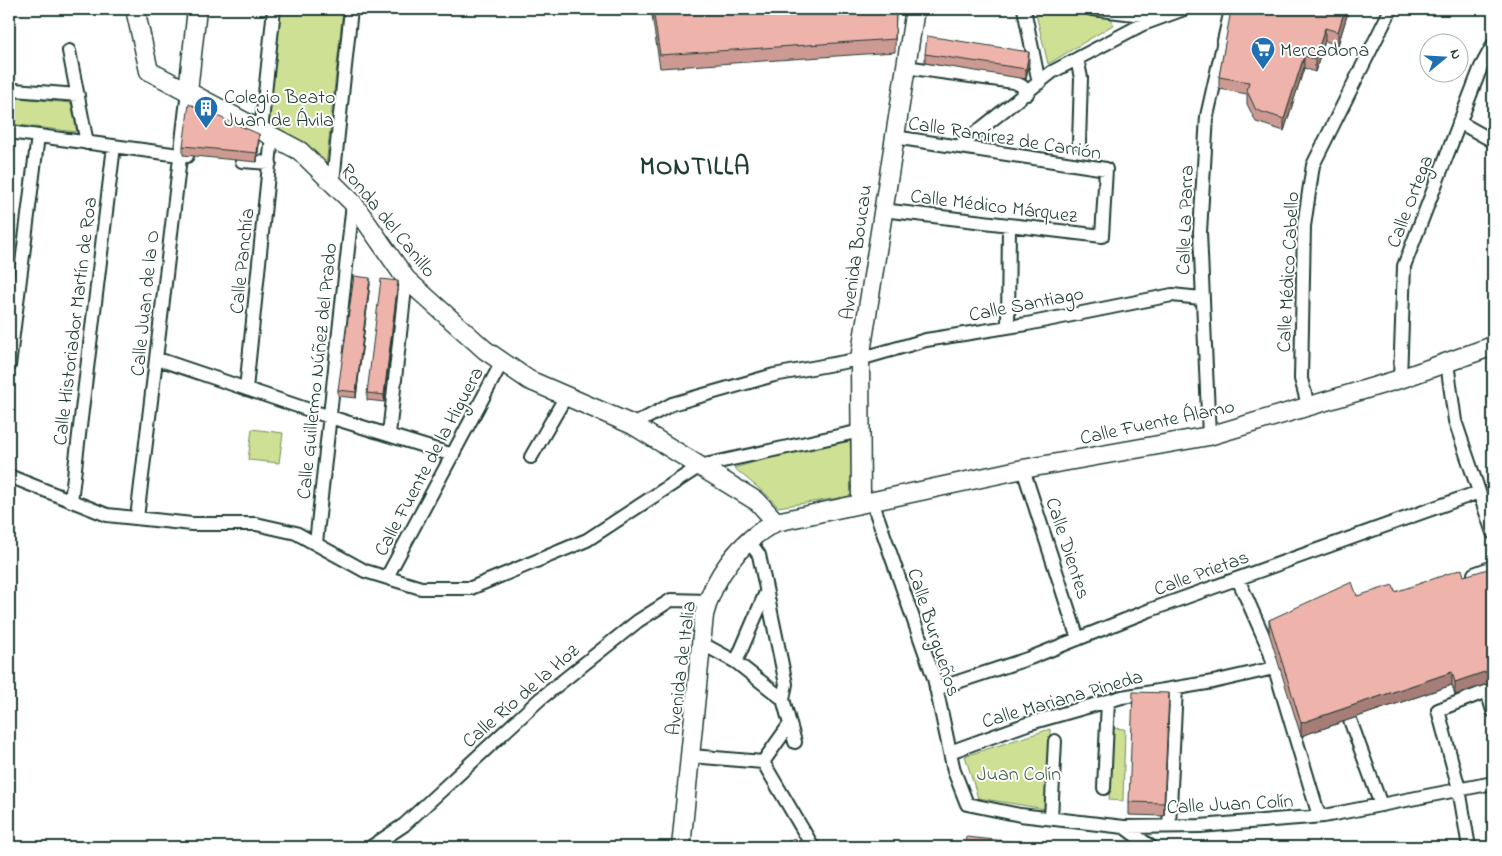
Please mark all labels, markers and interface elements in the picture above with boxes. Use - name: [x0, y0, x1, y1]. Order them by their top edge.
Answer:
- north arrow: [1420, 32, 1470, 82]
- supermarket icon: Mercadona: [1250, 36, 1276, 70]
- place label: Mercadona: [1280, 37, 1369, 66]
- text: N: [1443, 47, 1466, 62]
- place label: Colegio Beato Juan de Ávila: [224, 84, 335, 136]
- building icon: Colegio Beato Juan de Ávila: [193, 95, 219, 129]
- street label: Calle Ramírez de Carrión: [906, 110, 1103, 169]
- district label: MONTILLA: [640, 150, 750, 186]
- street label: Calle Ortega: [1380, 151, 1443, 253]
- street label: Ronda del Canillo: [332, 158, 442, 285]
- street label: Calle La Parra: [1170, 165, 1203, 276]
- street label: Avenida Boucau: [834, 183, 881, 322]
- street label: Calle Médico Márquez: [908, 183, 1080, 232]
- street label: Calle Médico Cabello: [1271, 191, 1308, 353]
- street label: Calle Historiador Martín de Roa: [47, 195, 106, 447]
- street label: Calle Panchía: [224, 207, 263, 316]
- street label: Calle Juan de la O: [124, 229, 169, 378]
- street label: Calle Guillermo Núñez del Prado: [291, 242, 346, 501]
- street label: Calle Santiago: [967, 280, 1087, 332]
- street label: Calle Fuente de la Higuera: [368, 362, 493, 563]
- street label: Calle Fuente Álamo: [1078, 393, 1237, 454]
- street label: Calle Dientes: [1037, 494, 1097, 603]
- street label: Calle Prietas: [1150, 544, 1253, 605]
- street label: Calle Burgueños: [897, 565, 967, 701]
- street label: Avenida de Italia: [660, 599, 705, 737]
- street label: Calle Río de la Hoz: [457, 637, 587, 756]
- street label: Calle Mariana Pineda: [979, 664, 1147, 737]
- park label: Juan Colín: [977, 761, 1061, 790]
- street label: Calle Juan Colín: [1166, 788, 1294, 823]

